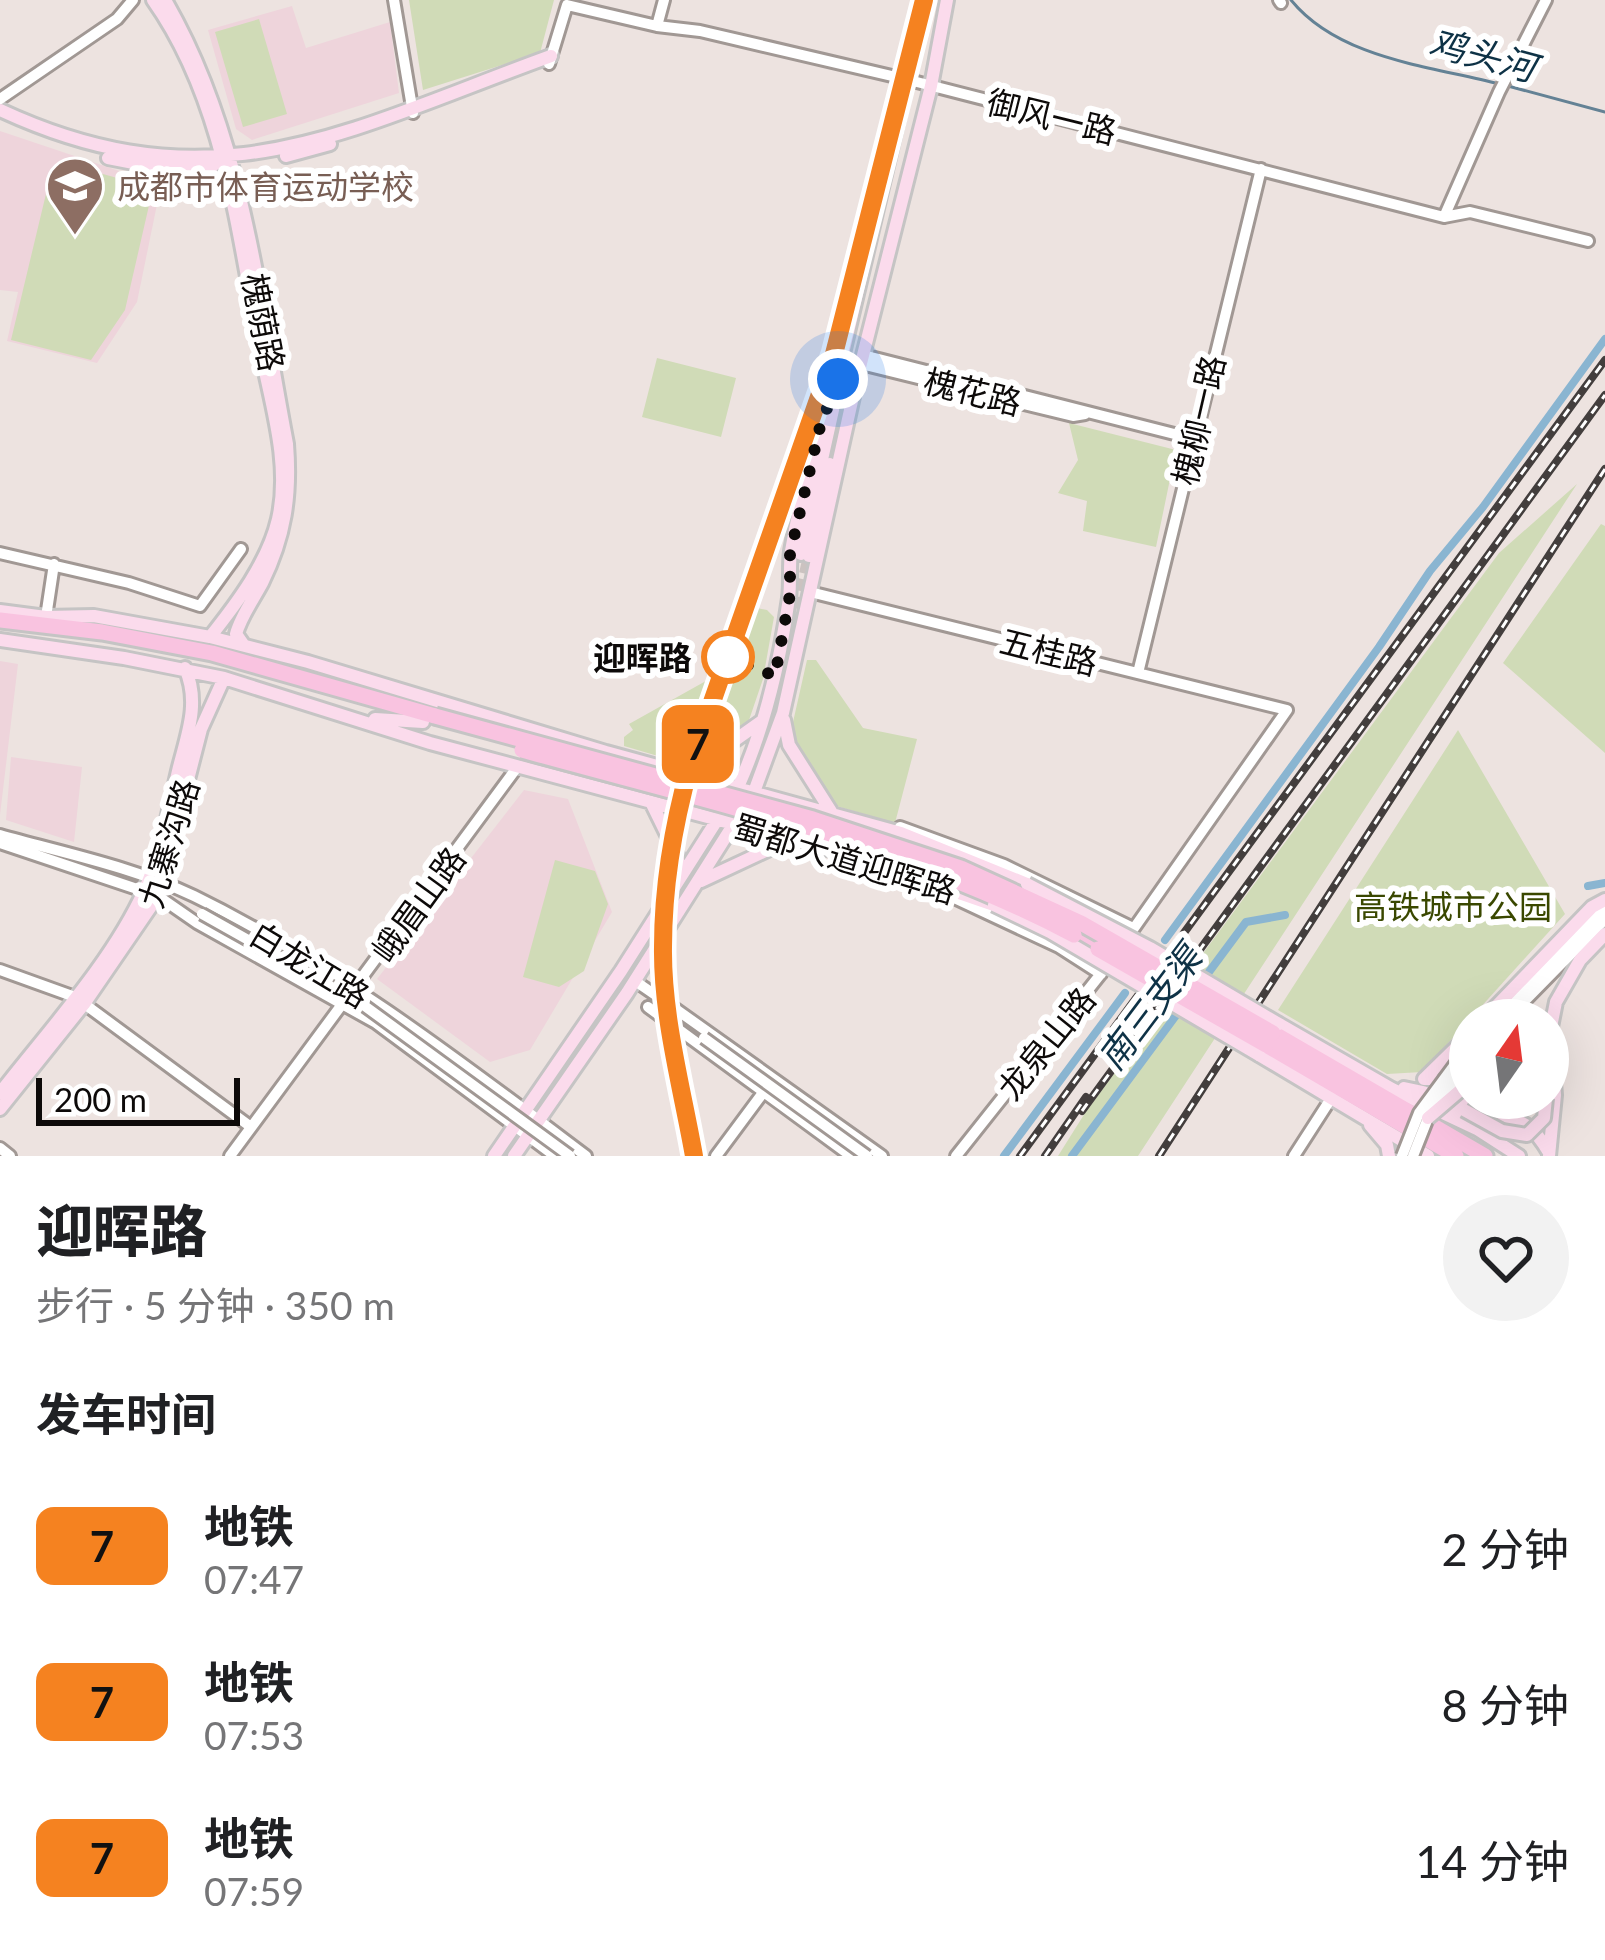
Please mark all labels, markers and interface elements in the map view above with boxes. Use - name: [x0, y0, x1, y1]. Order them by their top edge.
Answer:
- water label: 鸡头河: [1425, 19, 1547, 91]
- street label: 御风一路: [983, 81, 1121, 151]
- school or university icon: 成都市体育运动学校: [44, 155, 106, 237]
- place label: 成都市体育运动学校: [117, 166, 414, 206]
- street label: 槐荫路: [235, 270, 293, 374]
- your location: [808, 349, 868, 409]
- street label: 槐柳一路: [1164, 351, 1232, 489]
- street label: 槐花路: [920, 360, 1026, 422]
- street label: 五桂路: [996, 620, 1102, 682]
- marker: 迎晖路: [703, 632, 753, 682]
- place label: 迎晖路: [593, 637, 692, 677]
- line badge: 7: [659, 705, 737, 783]
- text: 7: [686, 719, 710, 769]
- street label: 九寨沟路: [130, 774, 206, 912]
- street label: 蜀都大道迎晖路: [729, 805, 961, 911]
- street label: 峨眉山路: [363, 839, 473, 969]
- park label: 高铁城市公园: [1354, 886, 1552, 926]
- street label: 白龙江路: [243, 913, 377, 1015]
- water label: 南三支渠: [1088, 932, 1213, 1078]
- street label: 龙泉山路: [989, 979, 1103, 1107]
- north arrow: [1449, 999, 1569, 1119]
- map controls: [1449, 999, 1569, 1119]
- scale bar: [36, 1072, 240, 1125]
- text: 200 m: [54, 1079, 147, 1119]
- button: heart: [1443, 1195, 1569, 1321]
- text: 迎晖路: [36, 1196, 207, 1264]
- text: 步行 · 5 分钟 · 350 m: [36, 1282, 395, 1328]
- text: 发车时间: [36, 1387, 216, 1441]
- text: 地铁: [204, 1499, 294, 1553]
- text: 7: [90, 1521, 114, 1571]
- text: 2 分钟: [1441, 1522, 1569, 1576]
- text: 07:47: [204, 1556, 304, 1602]
- text: 地铁: [204, 1655, 294, 1709]
- text: 7: [90, 1677, 114, 1727]
- text: 8 分钟: [1441, 1678, 1569, 1732]
- text: 07:53: [204, 1712, 304, 1758]
- text: 地铁: [204, 1811, 294, 1865]
- text: 7: [90, 1833, 114, 1883]
- text: 14 分钟: [1415, 1834, 1569, 1888]
- text: 07:59: [204, 1868, 304, 1914]

